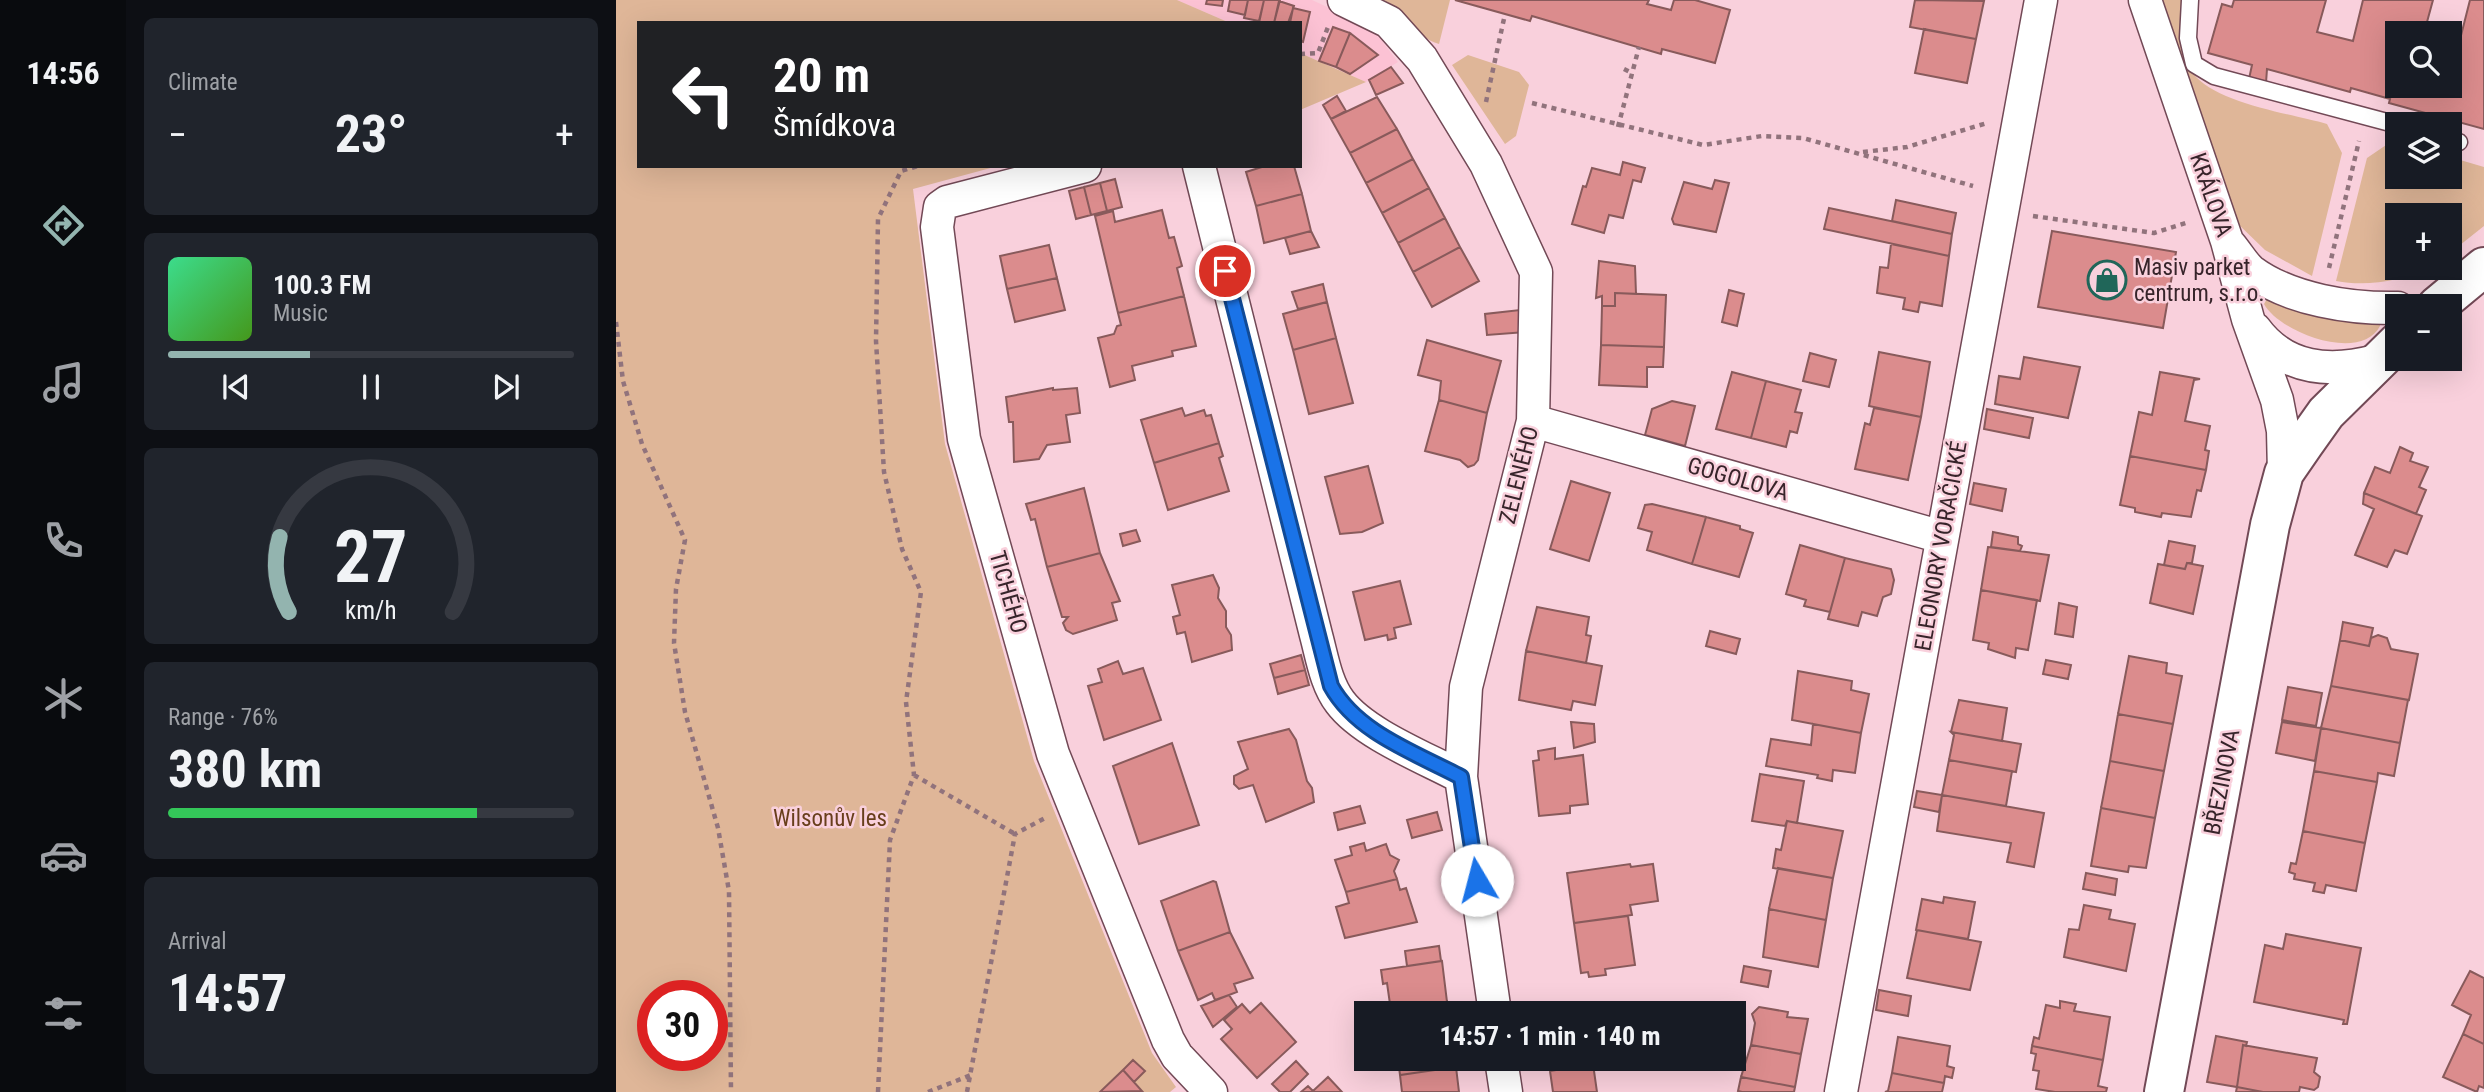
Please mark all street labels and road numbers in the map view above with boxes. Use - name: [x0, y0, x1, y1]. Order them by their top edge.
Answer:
- street label: KRÁLOVA: [2184, 149, 2239, 241]
- street label: ZELENÉHO: [1493, 423, 1544, 527]
- street label: ELEONORY VORAČICKÉ: [1907, 439, 1973, 653]
- street label: GOGOLOVA: [1684, 452, 1792, 506]
- street label: TICHÉHO: [983, 547, 1034, 636]
- street label: BŘEZINOVA: [2198, 727, 2245, 837]

